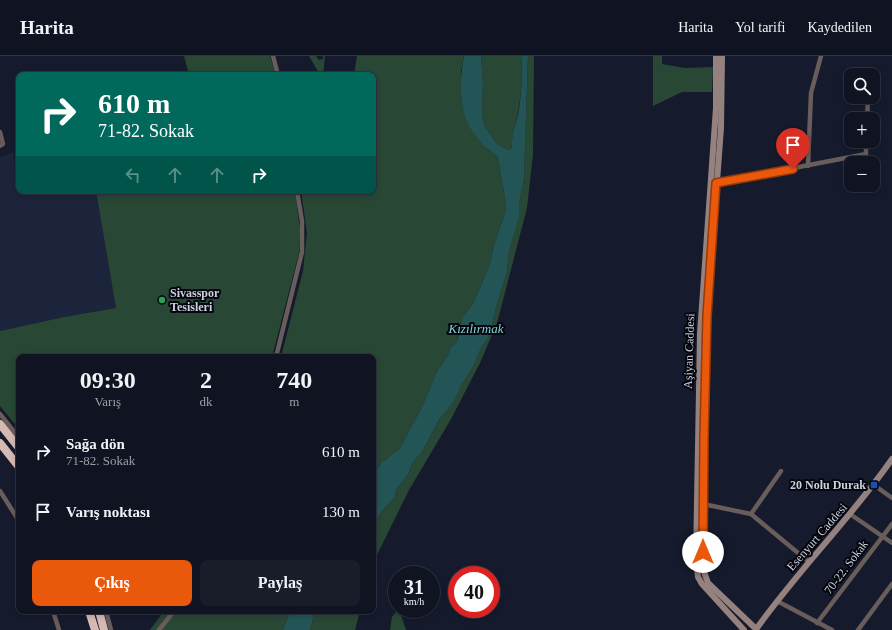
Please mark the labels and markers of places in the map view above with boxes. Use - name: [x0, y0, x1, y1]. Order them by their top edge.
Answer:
- pin: [776, 128, 810, 169]
- place label: Sivasspor Tesisleri: [170, 286, 220, 314]
- marker: Sivasspor Tesisleri: [157, 295, 167, 305]
- place label: 20 Nolu Durak: [790, 478, 866, 492]
- marker: 20 Nolu Durak: [869, 480, 879, 490]

